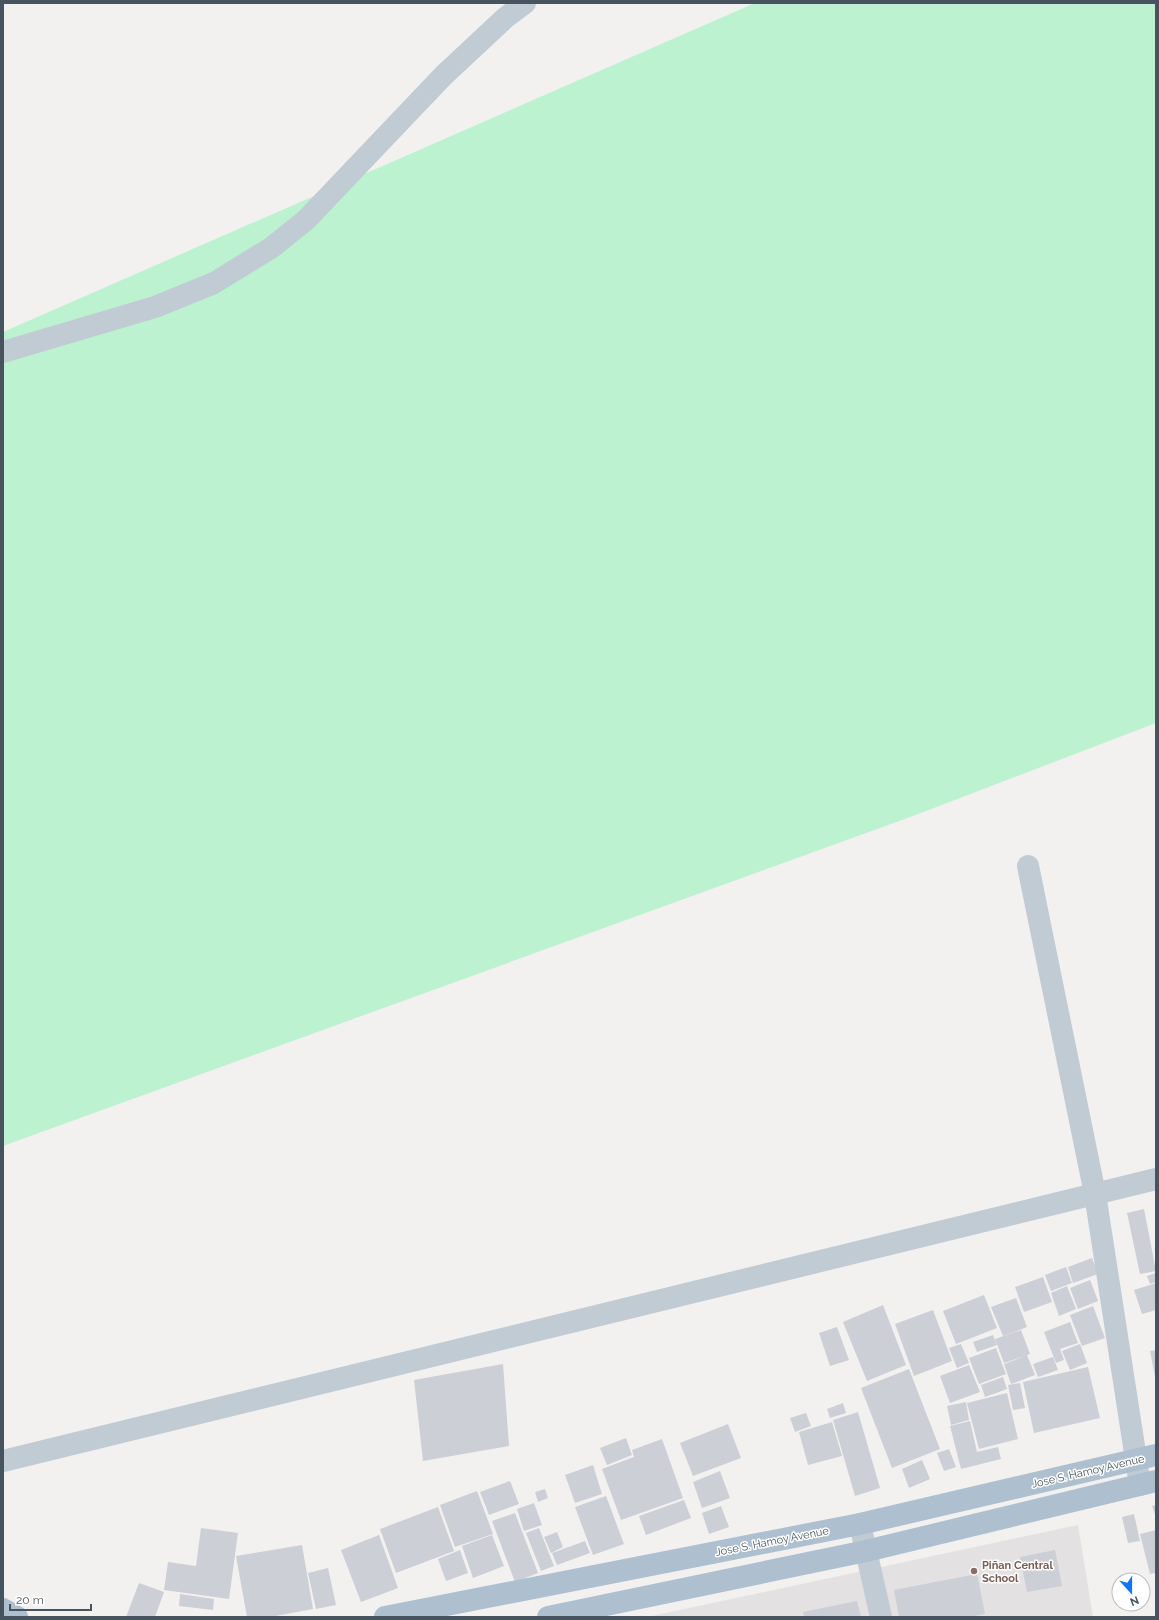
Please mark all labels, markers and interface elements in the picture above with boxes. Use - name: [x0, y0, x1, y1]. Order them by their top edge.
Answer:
- street label: Jose S. Hamoy Avenue: [1031, 1452, 1146, 1491]
- street label: Jose S. Hamoy Avenue: [714, 1524, 830, 1559]
- place label: Piñan Central School: [982, 1559, 1053, 1585]
- marker: Piñan Central School: [969, 1566, 979, 1576]
- north arrow: [1111, 1572, 1151, 1612]
- scale bar: [10, 1586, 91, 1612]
- text: 20 m: [16, 1593, 44, 1607]
- text: N: [1128, 1593, 1141, 1608]

